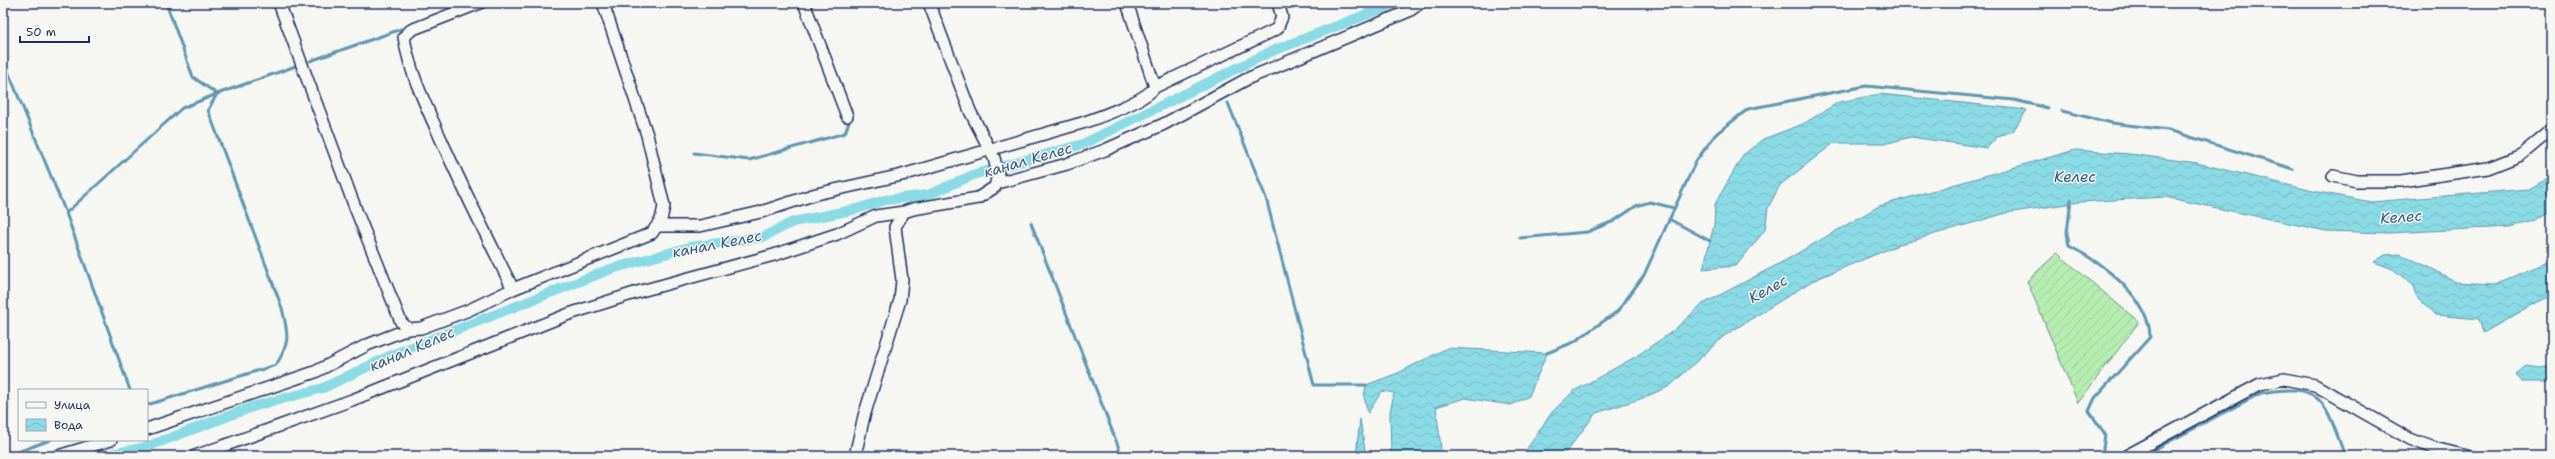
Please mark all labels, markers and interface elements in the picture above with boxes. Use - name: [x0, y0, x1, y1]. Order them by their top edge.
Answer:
- scale bar: [20, 18, 89, 44]
- text: 50 m: [26, 24, 56, 40]
- water label: канал Келес: [982, 138, 1075, 182]
- water label: Келес: [2054, 167, 2096, 187]
- water label: Келес: [2379, 206, 2423, 228]
- water label: канал Келес: [671, 225, 764, 262]
- water label: Келес: [1745, 270, 1792, 308]
- water label: канал Келес: [366, 322, 458, 376]
- legend: [18, 389, 148, 441]
- text: Улица: [54, 397, 91, 413]
- text: Вода: [54, 417, 83, 433]

